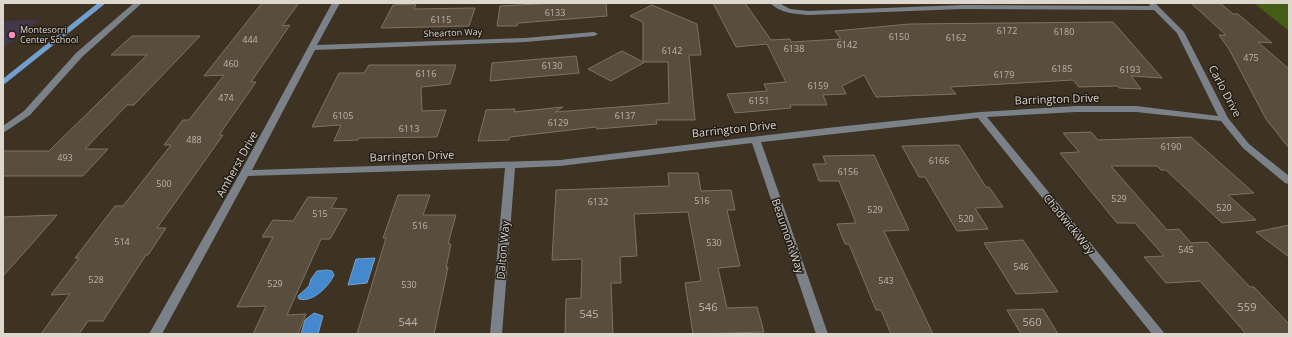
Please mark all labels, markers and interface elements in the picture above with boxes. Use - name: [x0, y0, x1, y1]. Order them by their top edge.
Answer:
- house number: 6133: [545, 6, 565, 19]
- house number: 6115: [431, 13, 451, 26]
- place label: Montesorri Center School: [20, 23, 78, 46]
- house number: 6172: [997, 24, 1017, 37]
- street label: Shearton Way: [424, 25, 483, 40]
- house number: 6180: [1054, 25, 1074, 38]
- marker: Montesorri Center School: [7, 30, 17, 40]
- house number: 6150: [889, 30, 909, 43]
- house number: 6162: [946, 31, 966, 44]
- house number: 444: [242, 33, 258, 46]
- house number: 6142: [837, 38, 857, 51]
- house number: 6138: [784, 42, 804, 55]
- house number: 6142: [662, 44, 682, 57]
- house number: 475: [1243, 51, 1259, 64]
- house number: 460: [223, 57, 239, 70]
- house number: 6130: [542, 59, 562, 72]
- house number: 6185: [1052, 62, 1072, 75]
- street label: Carlo Drive: [1206, 62, 1245, 119]
- house number: 6193: [1120, 63, 1140, 76]
- house number: 6116: [416, 67, 436, 80]
- house number: 6179: [994, 68, 1014, 81]
- house number: 6159: [808, 79, 828, 92]
- street label: Barrington Drive: [1014, 90, 1100, 107]
- house number: 474: [218, 91, 234, 104]
- house number: 6151: [749, 94, 769, 107]
- house number: 6105: [333, 109, 353, 122]
- house number: 6137: [615, 109, 635, 122]
- house number: 6129: [548, 116, 568, 129]
- street label: Barrington Drive: [691, 117, 777, 140]
- house number: 6113: [399, 122, 419, 135]
- street label: Amherst Drive: [212, 128, 261, 200]
- house number: 488: [186, 133, 202, 146]
- house number: 6190: [1161, 140, 1181, 153]
- street label: Barrington Drive: [369, 147, 455, 164]
- house number: 493: [57, 151, 73, 164]
- house number: 6166: [929, 154, 949, 167]
- house number: 6156: [838, 165, 858, 178]
- house number: 500: [156, 177, 172, 190]
- street label: Chadwick Way: [1040, 190, 1099, 257]
- house number: 529: [1111, 192, 1127, 205]
- house number: 516: [694, 194, 710, 207]
- house number: 6132: [588, 195, 608, 208]
- street label: Beaumont Way: [769, 196, 808, 276]
- house number: 520: [1216, 201, 1232, 214]
- house number: 529: [867, 203, 883, 216]
- house number: 515: [312, 207, 328, 220]
- house number: 520: [958, 212, 974, 225]
- house number: 516: [412, 219, 428, 232]
- street label: Dalton Way: [492, 220, 513, 280]
- house number: 514: [114, 235, 130, 248]
- house number: 530: [706, 236, 722, 249]
- house number: 545: [1178, 243, 1194, 256]
- house number: 546: [1013, 260, 1029, 273]
- house number: 528: [88, 273, 104, 286]
- house number: 543: [878, 274, 894, 287]
- house number: 529: [267, 277, 283, 290]
- house number: 530: [401, 278, 417, 291]
- house number: 546: [699, 299, 717, 314]
- house number: 559: [1238, 299, 1256, 314]
- house number: 545: [580, 306, 598, 321]
- house number: 544: [399, 314, 418, 329]
- house number: 560: [1023, 314, 1041, 329]

